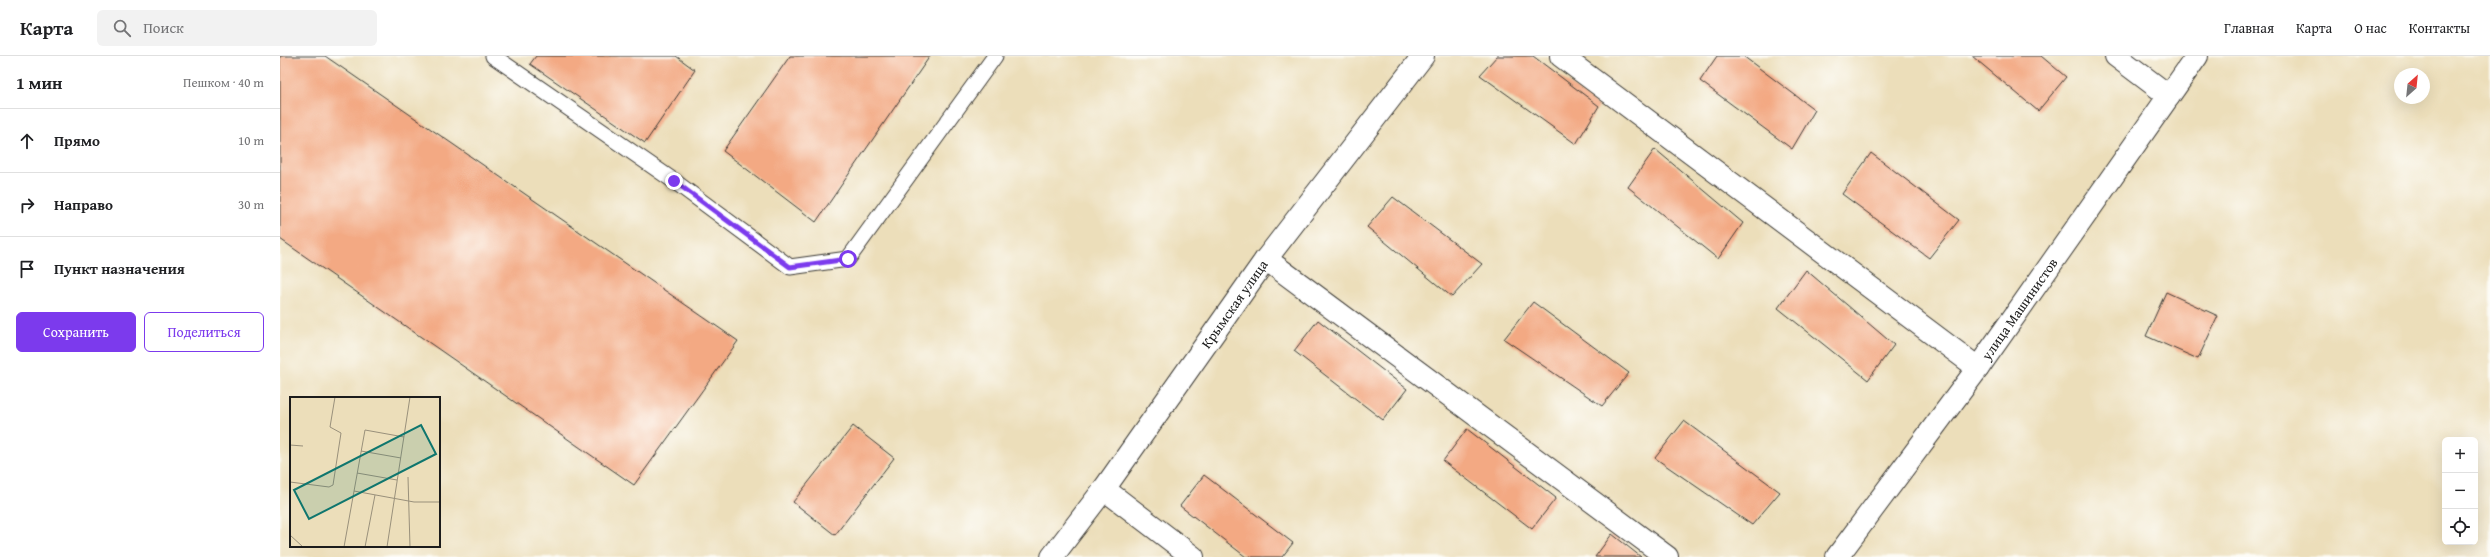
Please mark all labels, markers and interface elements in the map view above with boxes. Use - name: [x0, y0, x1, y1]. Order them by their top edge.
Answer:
- search box: [97, 10, 377, 46]
- text: Карта: [20, 14, 73, 42]
- icon: search: [111, 17, 133, 39]
- text: Поиск: [143, 17, 184, 38]
- text: Главная: [2224, 18, 2274, 38]
- text: Карта: [2296, 18, 2332, 38]
- text: О нас: [2354, 18, 2387, 38]
- text: Контакты: [2409, 18, 2470, 38]
- north arrow: [2394, 68, 2430, 104]
- text: 1 мин: [16, 70, 62, 95]
- text: Пешком · 40 m: [183, 73, 264, 92]
- icon: ahead: [16, 130, 38, 152]
- text: Прямо: [54, 130, 100, 151]
- text: 10 m: [238, 131, 264, 150]
- route end: [665, 172, 683, 190]
- icon: right: [16, 194, 38, 216]
- text: Направо: [54, 194, 113, 215]
- text: 30 m: [238, 195, 264, 214]
- route start: [839, 250, 857, 268]
- street label: улица Машинистов: [1976, 254, 2063, 365]
- street label: Крымская улица: [1196, 255, 1273, 352]
- icon: arrive: [16, 258, 38, 280]
- text: Пункт назначения: [54, 258, 185, 279]
- button: Сохранить: [16, 312, 136, 352]
- button: Поделиться: [144, 312, 264, 352]
- inset map: [290, 397, 440, 547]
- map controls: [2442, 437, 2478, 545]
- button: +: [2442, 437, 2478, 473]
- button: −: [2442, 473, 2478, 509]
- button: locate: [2442, 509, 2478, 545]

